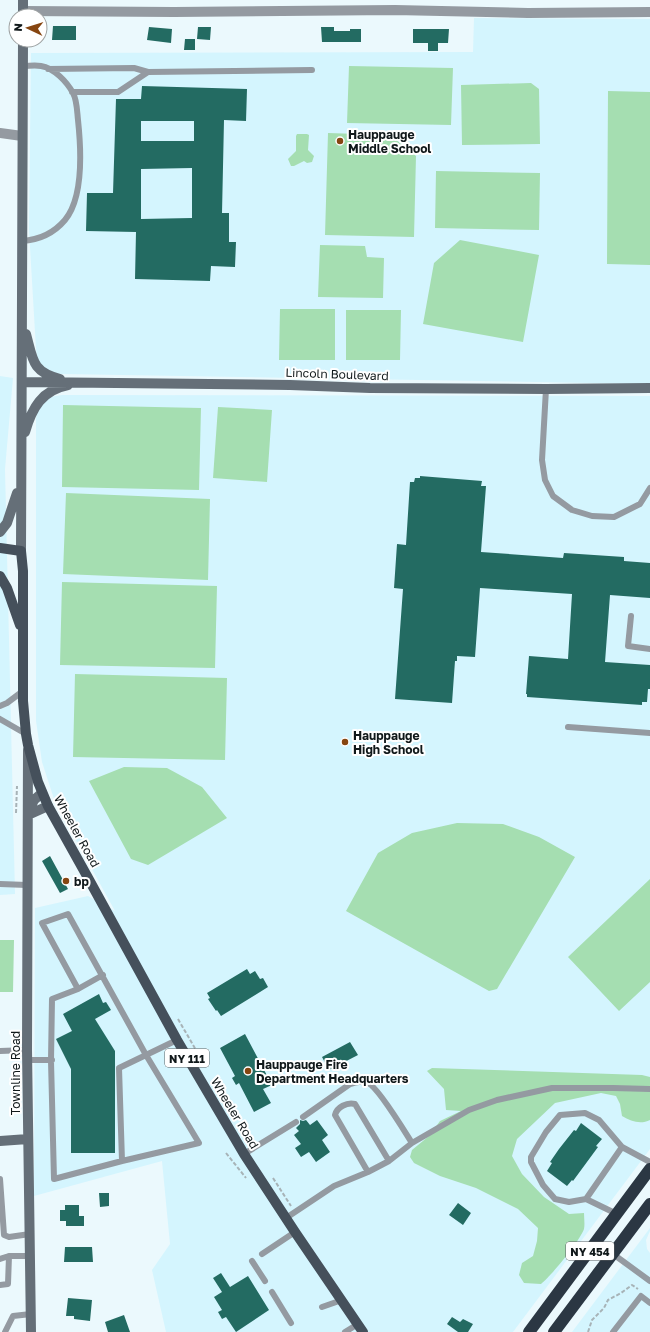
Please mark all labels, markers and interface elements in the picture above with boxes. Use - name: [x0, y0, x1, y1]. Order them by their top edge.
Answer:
- north arrow: [8, 8, 48, 48]
- text: N: [11, 23, 24, 32]
- place label: Hauppauge Middle School: [348, 127, 431, 156]
- marker: Hauppauge Middle School: [335, 136, 345, 146]
- street label: Lincoln Boulevard: [285, 365, 389, 383]
- place label: Hauppauge High School: [353, 728, 424, 757]
- marker: Hauppauge High School: [340, 737, 350, 747]
- street label: Wheeler Road: [51, 792, 103, 870]
- place label: bp: [74, 874, 89, 889]
- marker: bp: [61, 876, 71, 886]
- street label: Townline Road: [8, 1031, 23, 1115]
- road number: NY 111: [165, 1049, 209, 1067]
- place label: Hauppauge Fire Department Headquarters: [256, 1057, 409, 1086]
- marker: Hauppauge Fire Department Headquarters: [243, 1066, 253, 1076]
- street label: Wheeler Road: [208, 1075, 262, 1151]
- road number: NY 454: [566, 1242, 614, 1260]

